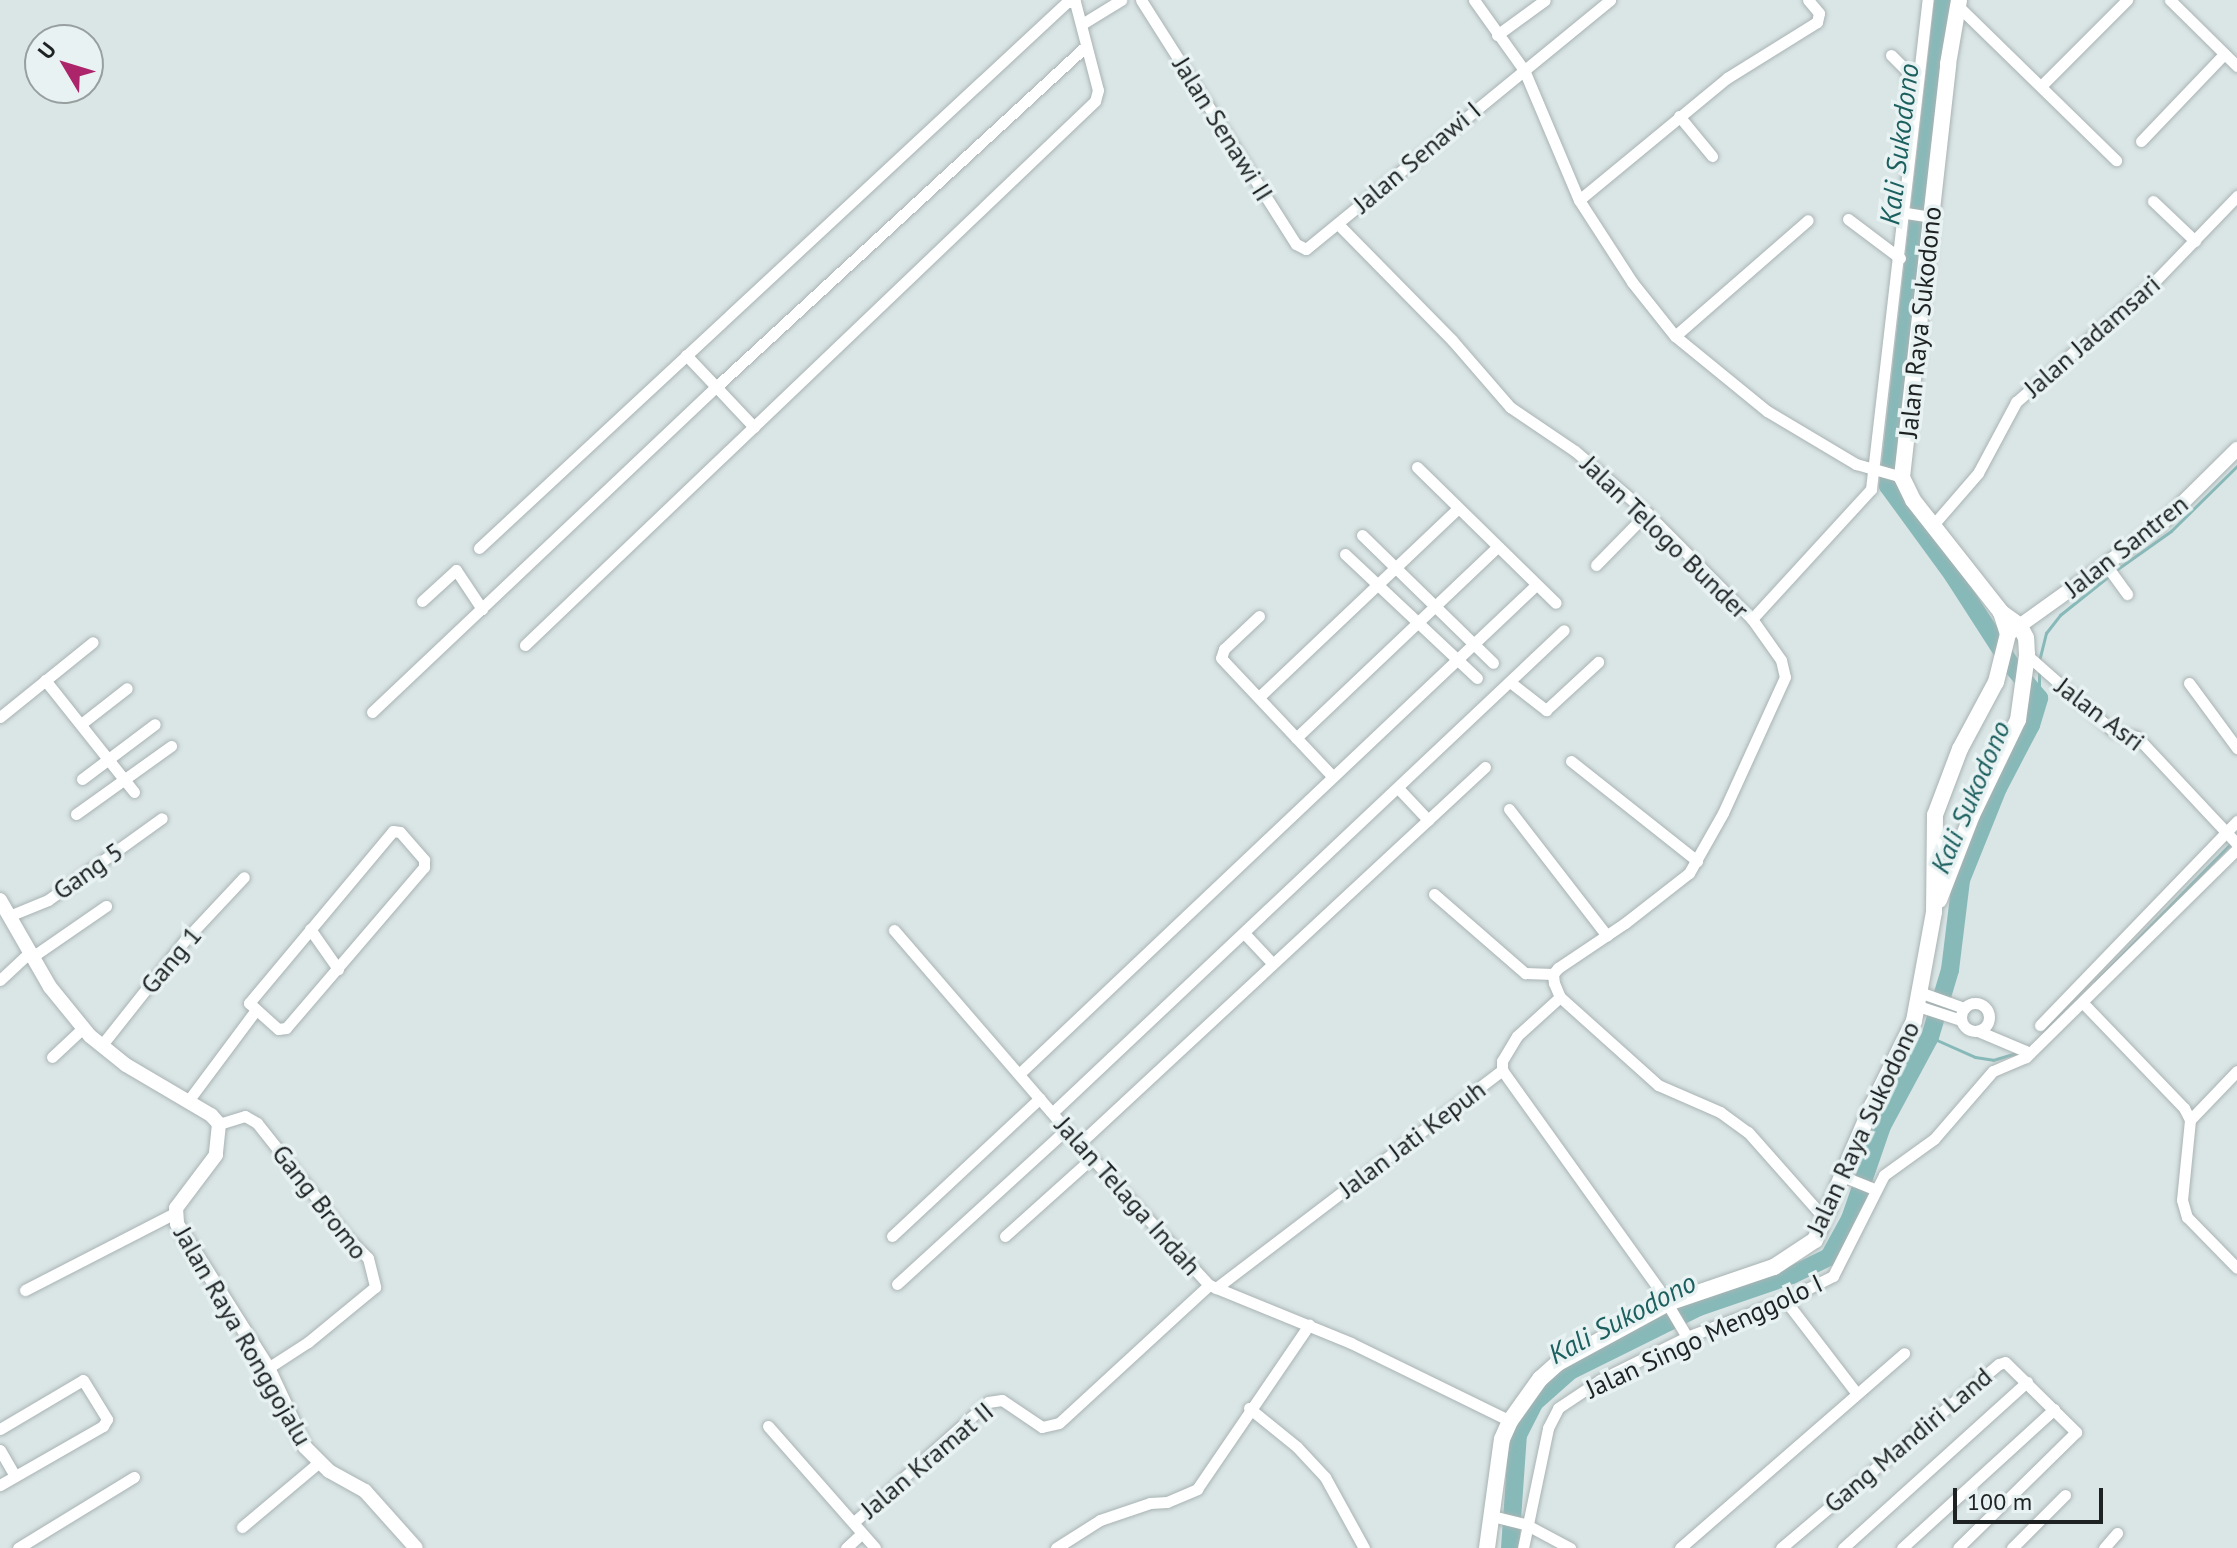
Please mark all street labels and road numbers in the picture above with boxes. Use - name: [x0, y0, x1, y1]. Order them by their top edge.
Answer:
- street label: Jalan Senawi II: [1166, 51, 1280, 207]
- street label: Jalan Senawi I: [1347, 95, 1487, 219]
- street label: Jalan Raya Sukodono: [1892, 205, 1948, 439]
- street label: Jalan Jadamsari: [2018, 268, 2166, 404]
- street label: Jalan Telogo Bunder: [1574, 449, 1756, 625]
- street label: Jalan Santren: [2058, 488, 2194, 604]
- street label: Jalan Asri: [2049, 670, 2151, 758]
- street label: Gang 5: [47, 836, 129, 906]
- street label: Gang 1: [134, 920, 208, 1000]
- street label: Jalan Raya Sukodono: [1800, 1016, 1926, 1240]
- street label: Jalan Jati Kepuh: [1333, 1074, 1491, 1204]
- street label: Jalan Telaga Indah: [1048, 1110, 1208, 1282]
- street label: Gang Bromo: [266, 1138, 374, 1266]
- street label: Jalan Raya Ronggojalu: [168, 1221, 318, 1451]
- street label: Jalan Singo Menggolo I: [1581, 1267, 1827, 1405]
- street label: Gang Mandiri Land: [1818, 1361, 1998, 1519]
- street label: Jalan Kramat II: [854, 1395, 1000, 1525]

